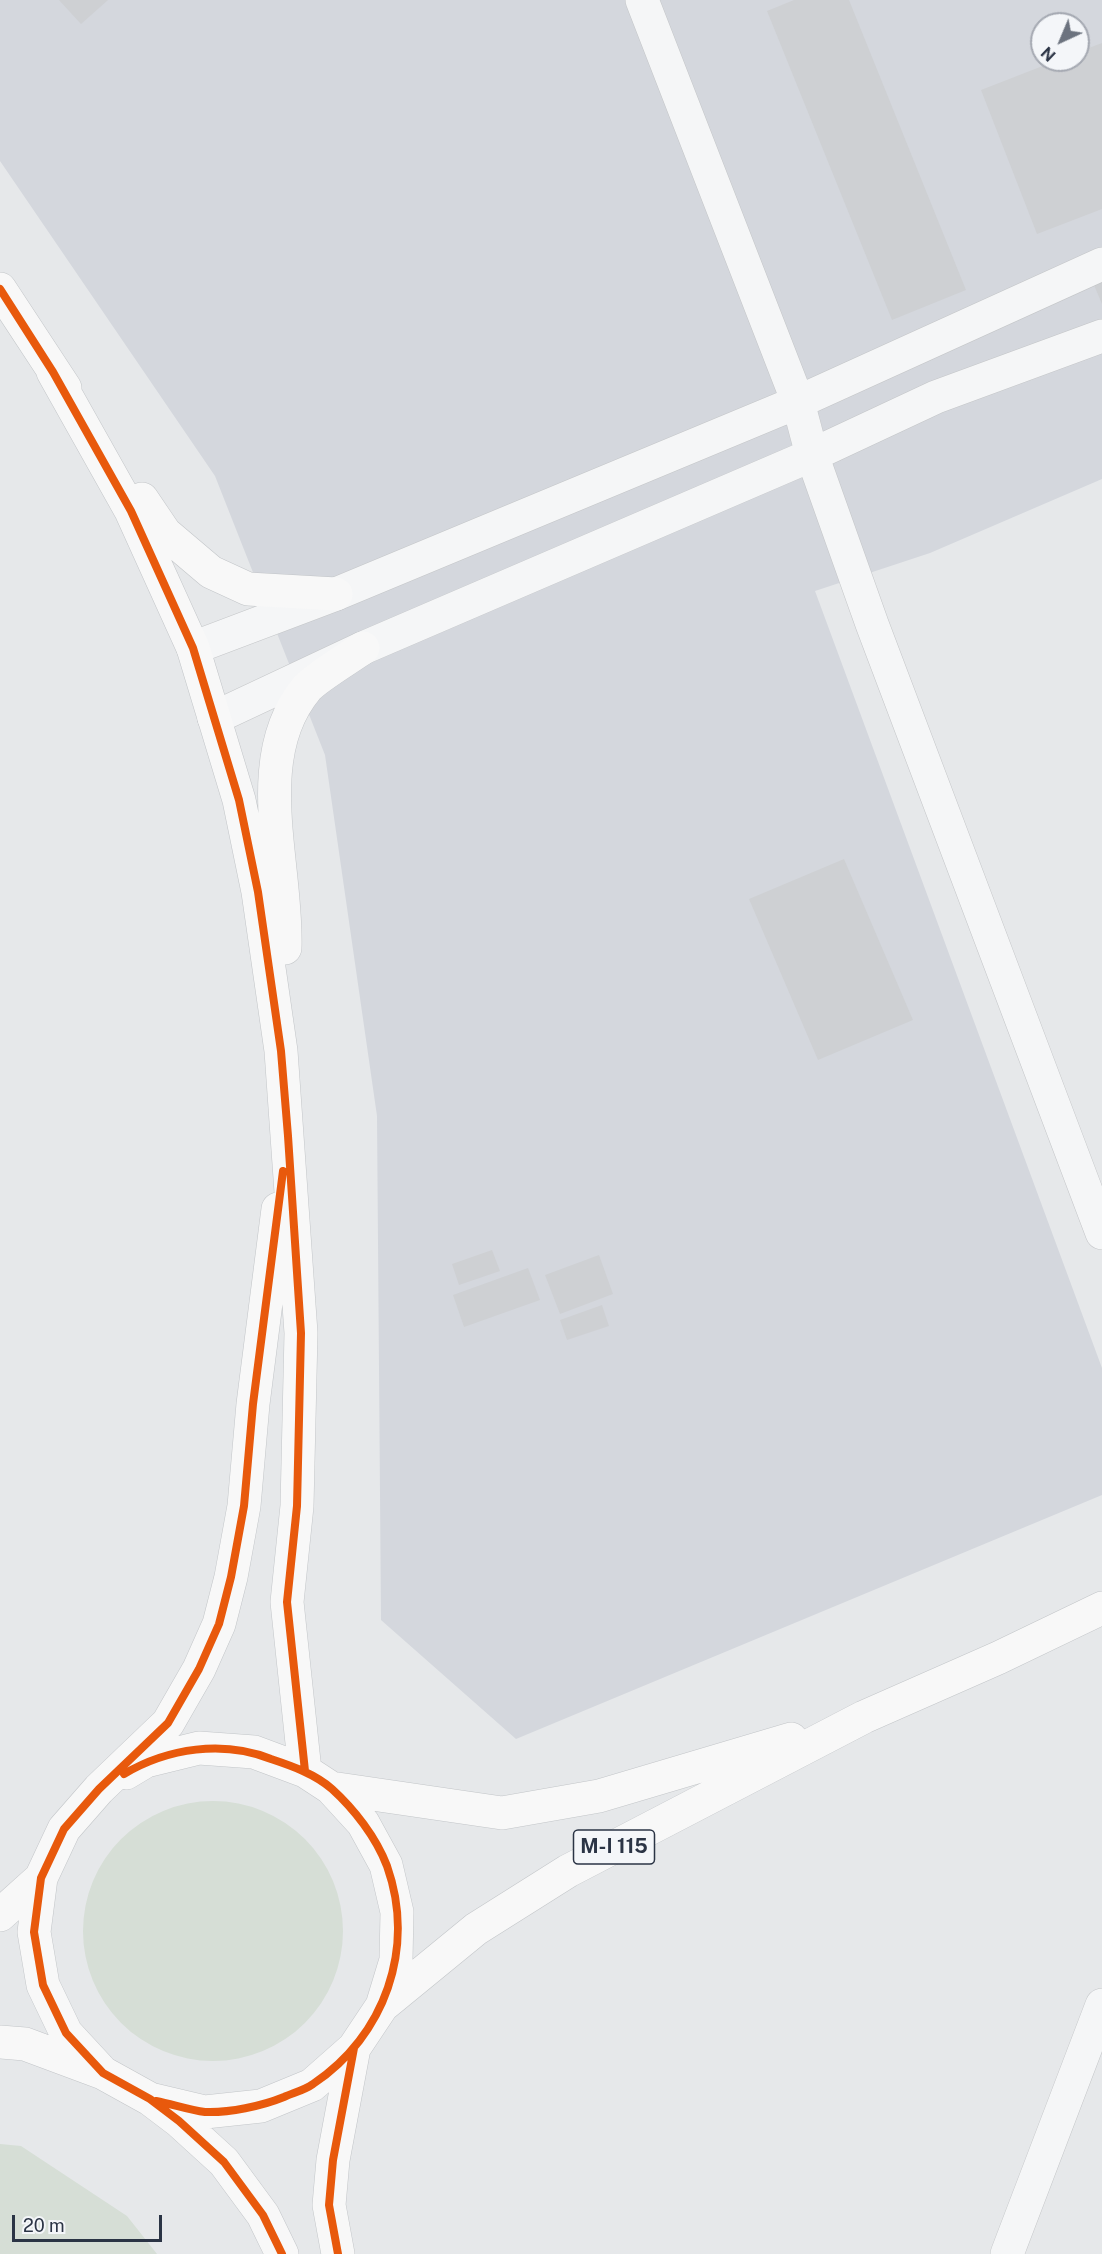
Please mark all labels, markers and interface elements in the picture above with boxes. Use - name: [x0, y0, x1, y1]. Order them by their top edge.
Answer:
- north arrow: [1030, 12, 1090, 72]
- text: N: [1037, 43, 1060, 65]
- road number: M-I 115: [574, 1830, 654, 1864]
- scale bar: [15, 2203, 165, 2241]
- text: 20 m: [23, 2215, 65, 2236]

